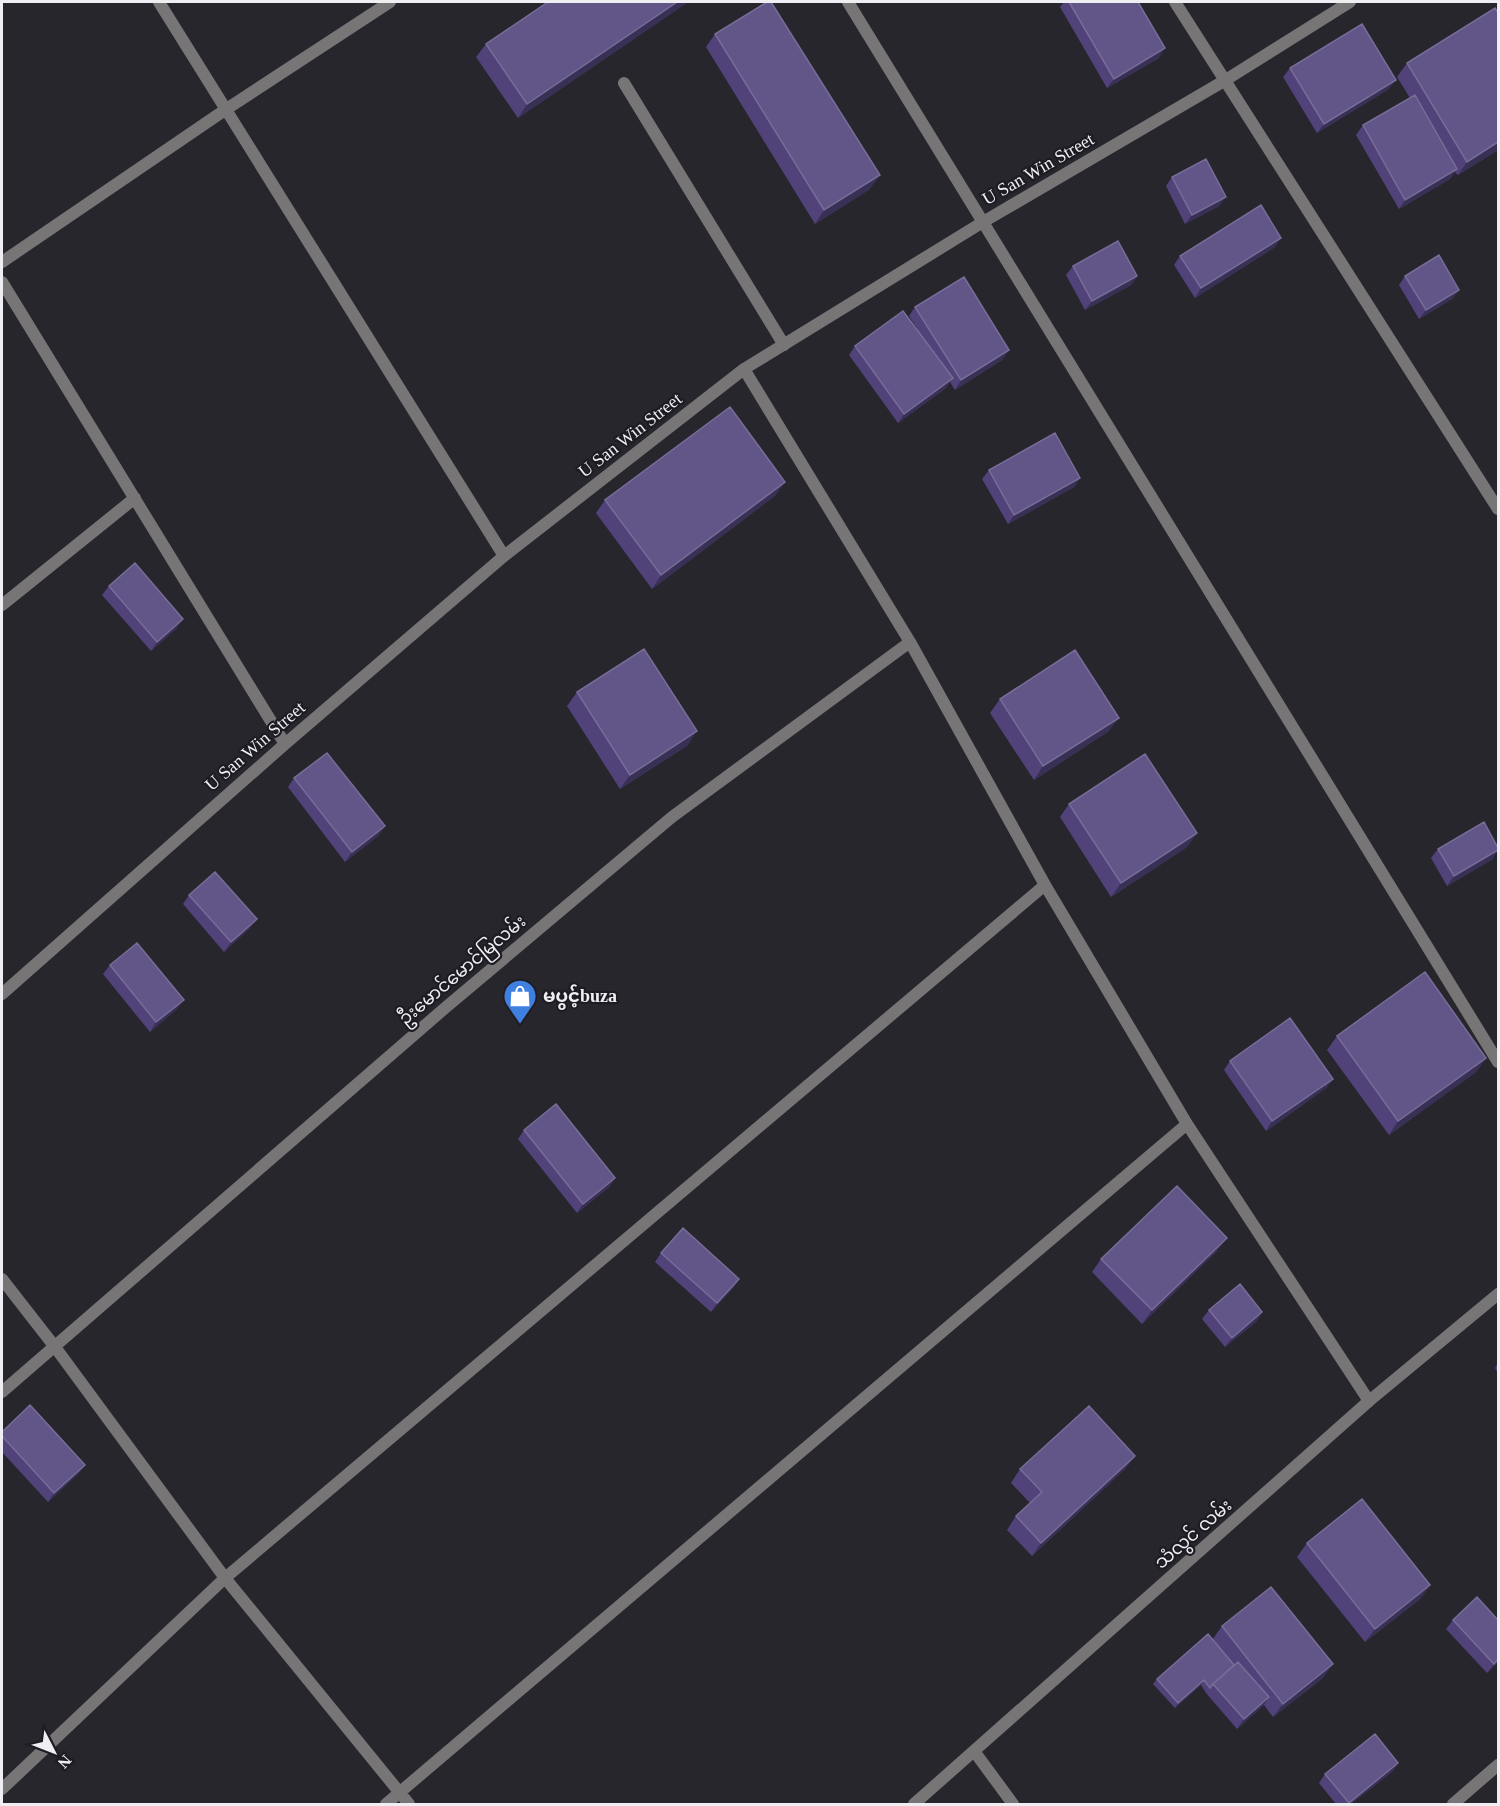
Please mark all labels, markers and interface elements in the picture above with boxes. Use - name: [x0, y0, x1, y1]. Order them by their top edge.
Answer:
- street label: U San Win Street: [979, 129, 1097, 209]
- street label: U San Win Street: [574, 389, 686, 481]
- street label: U San Win Street: [201, 697, 309, 795]
- street label: ဦးမောင်မောင်မြလမ်း: [393, 909, 533, 1033]
- shop icon: မပွင့်buza: [502, 978, 538, 1025]
- place label: မပွင့်buza: [543, 984, 617, 1010]
- street label: သံလွင် လမ်း: [1148, 1493, 1239, 1577]
- north arrow: [24, 1722, 84, 1782]
- text: N: [54, 1752, 75, 1772]

